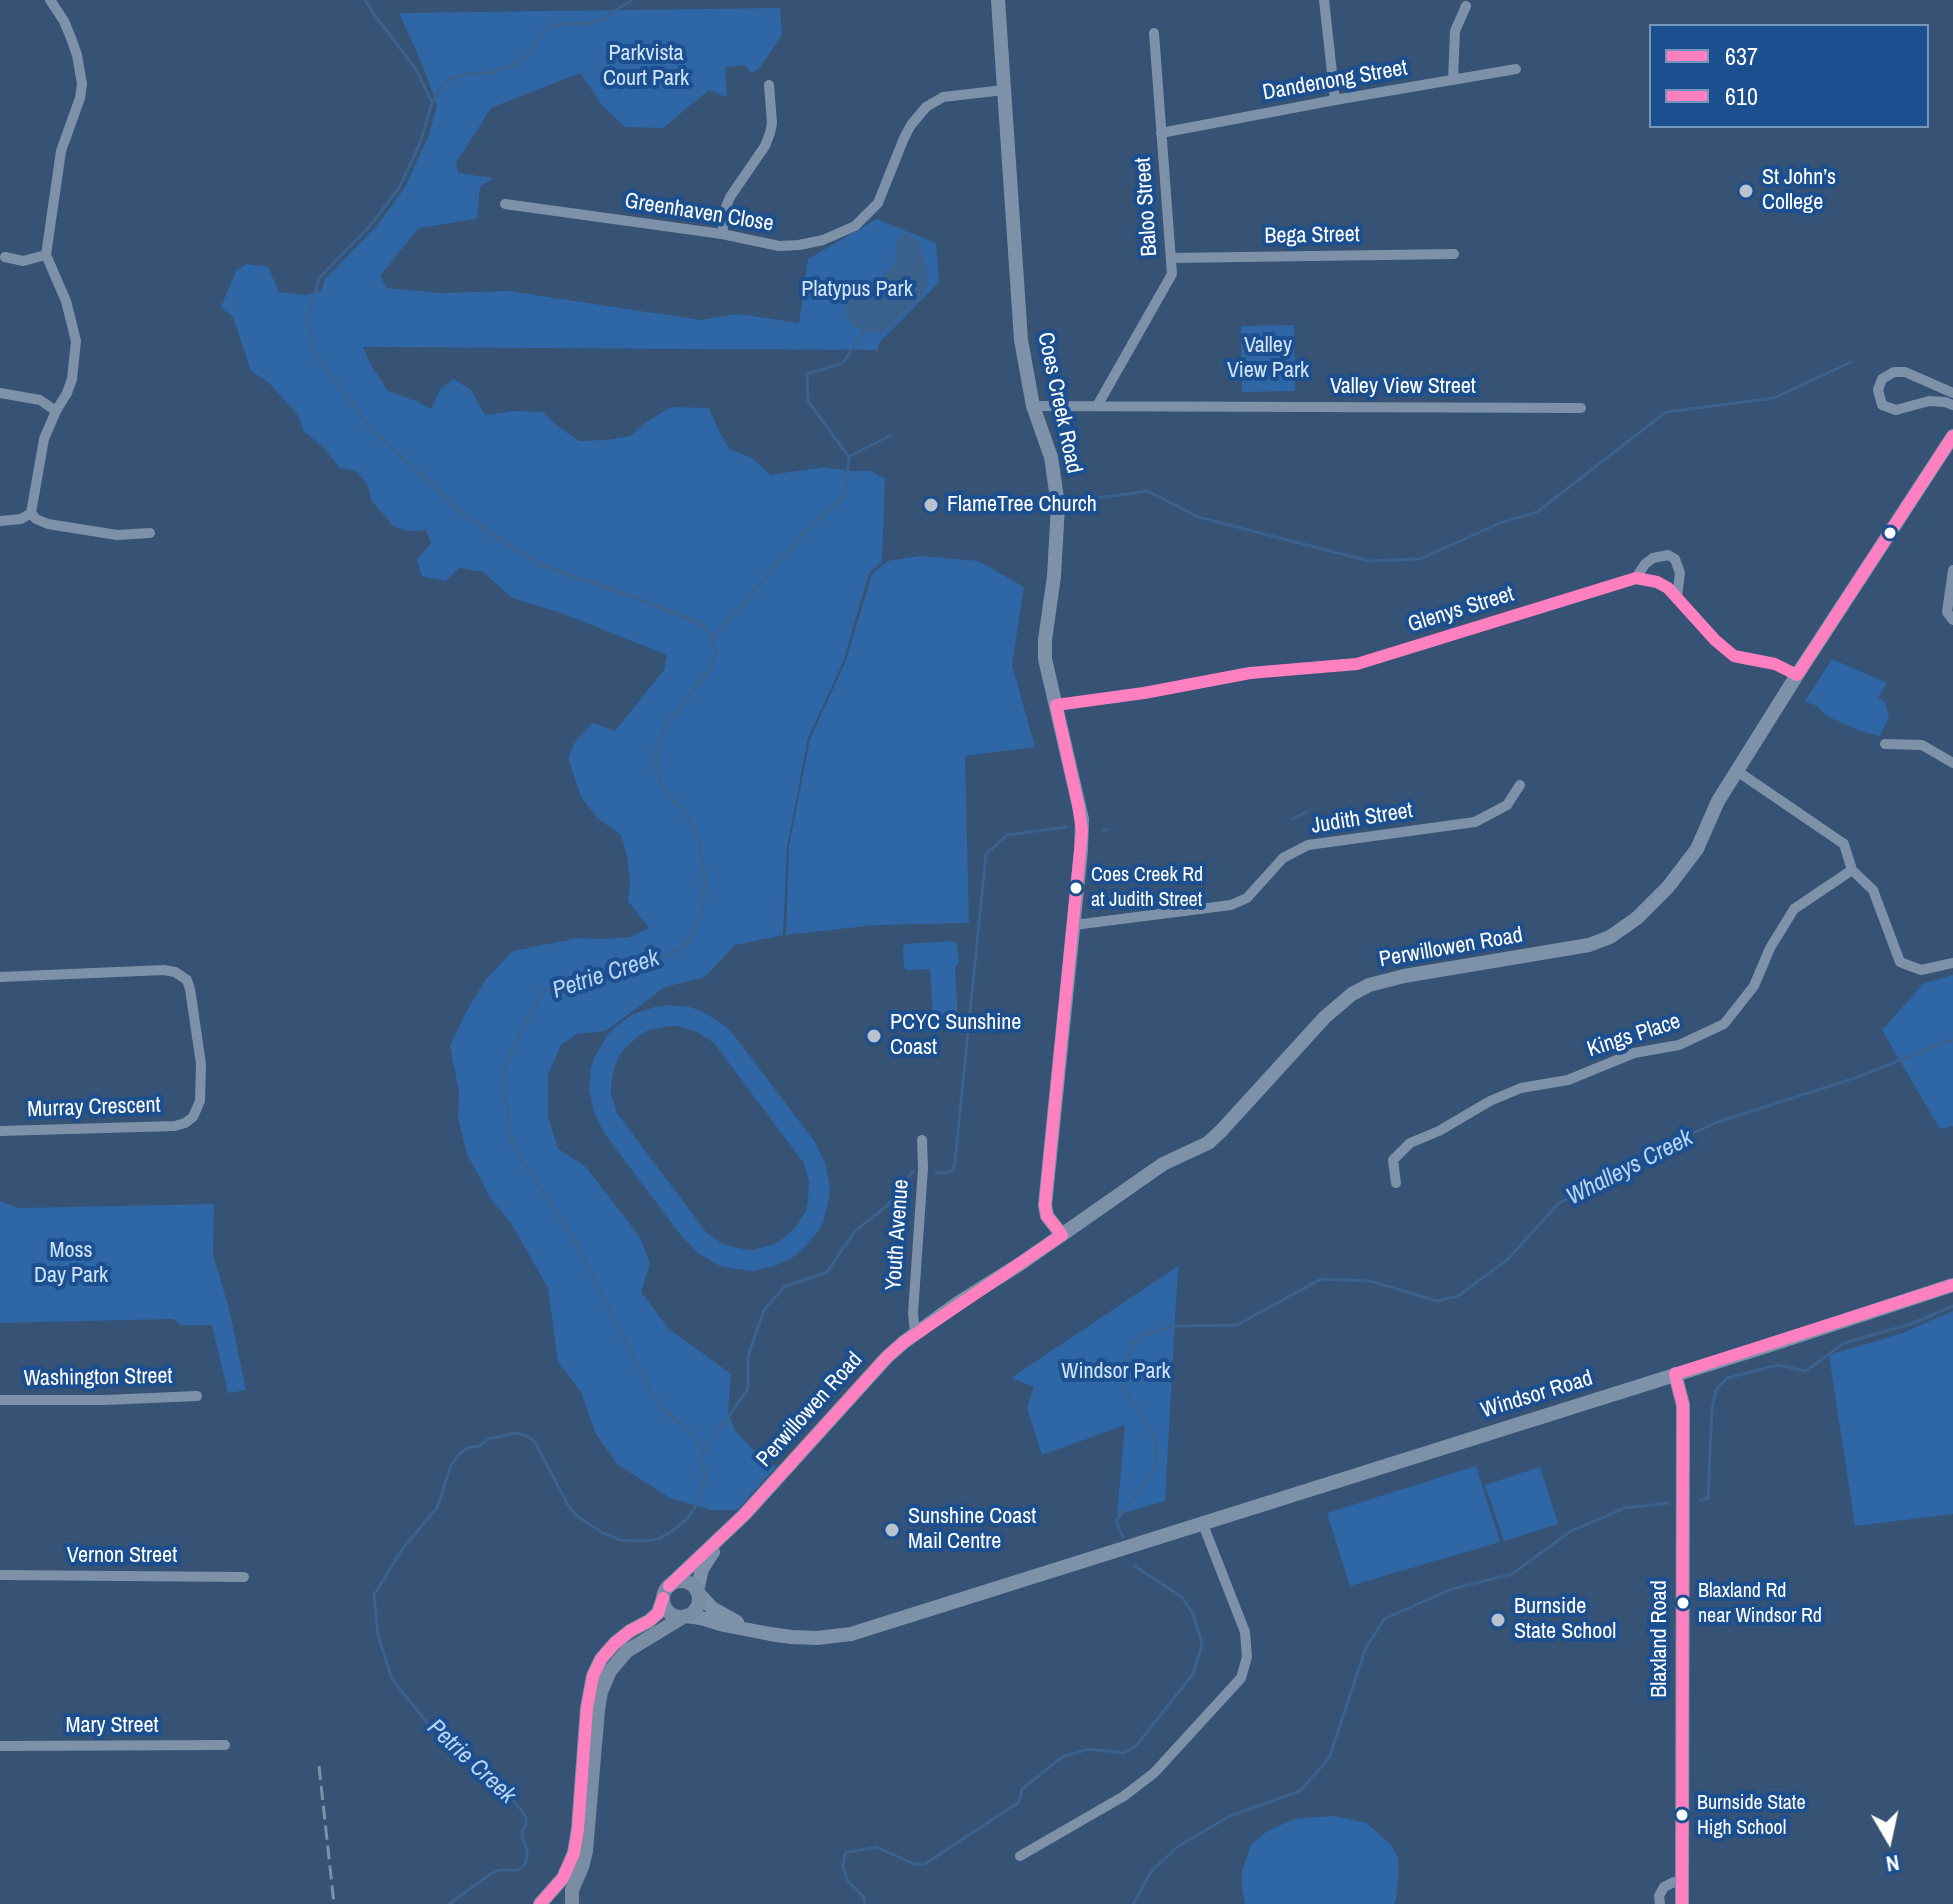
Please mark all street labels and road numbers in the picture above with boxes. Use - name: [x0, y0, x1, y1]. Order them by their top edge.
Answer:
- street label: Dandenong Street: [1261, 55, 1409, 107]
- street label: Baloo Street: [1130, 157, 1164, 257]
- street label: Greenhaven Close: [623, 188, 775, 238]
- street label: Bega Street: [1264, 222, 1360, 250]
- street label: Coes Creek Road: [1031, 330, 1087, 476]
- street label: Valley View Street: [1330, 374, 1476, 400]
- street label: Glenys Street: [1405, 581, 1517, 639]
- street label: Judith Street: [1309, 798, 1415, 840]
- street label: Perwillowen Road: [1377, 922, 1525, 974]
- street label: Kings Place: [1584, 1009, 1684, 1063]
- street label: Murray Crescent: [27, 1092, 161, 1124]
- street label: Youth Avenue: [881, 1178, 915, 1292]
- street label: Perwillowen Road: [752, 1347, 868, 1473]
- street label: Washington Street: [23, 1364, 173, 1392]
- street label: Windsor Road: [1478, 1366, 1596, 1424]
- street label: Vernon Street: [67, 1543, 177, 1569]
- street label: Blaxland Road: [1647, 1580, 1673, 1698]
- street label: Mary Street: [65, 1713, 159, 1739]

